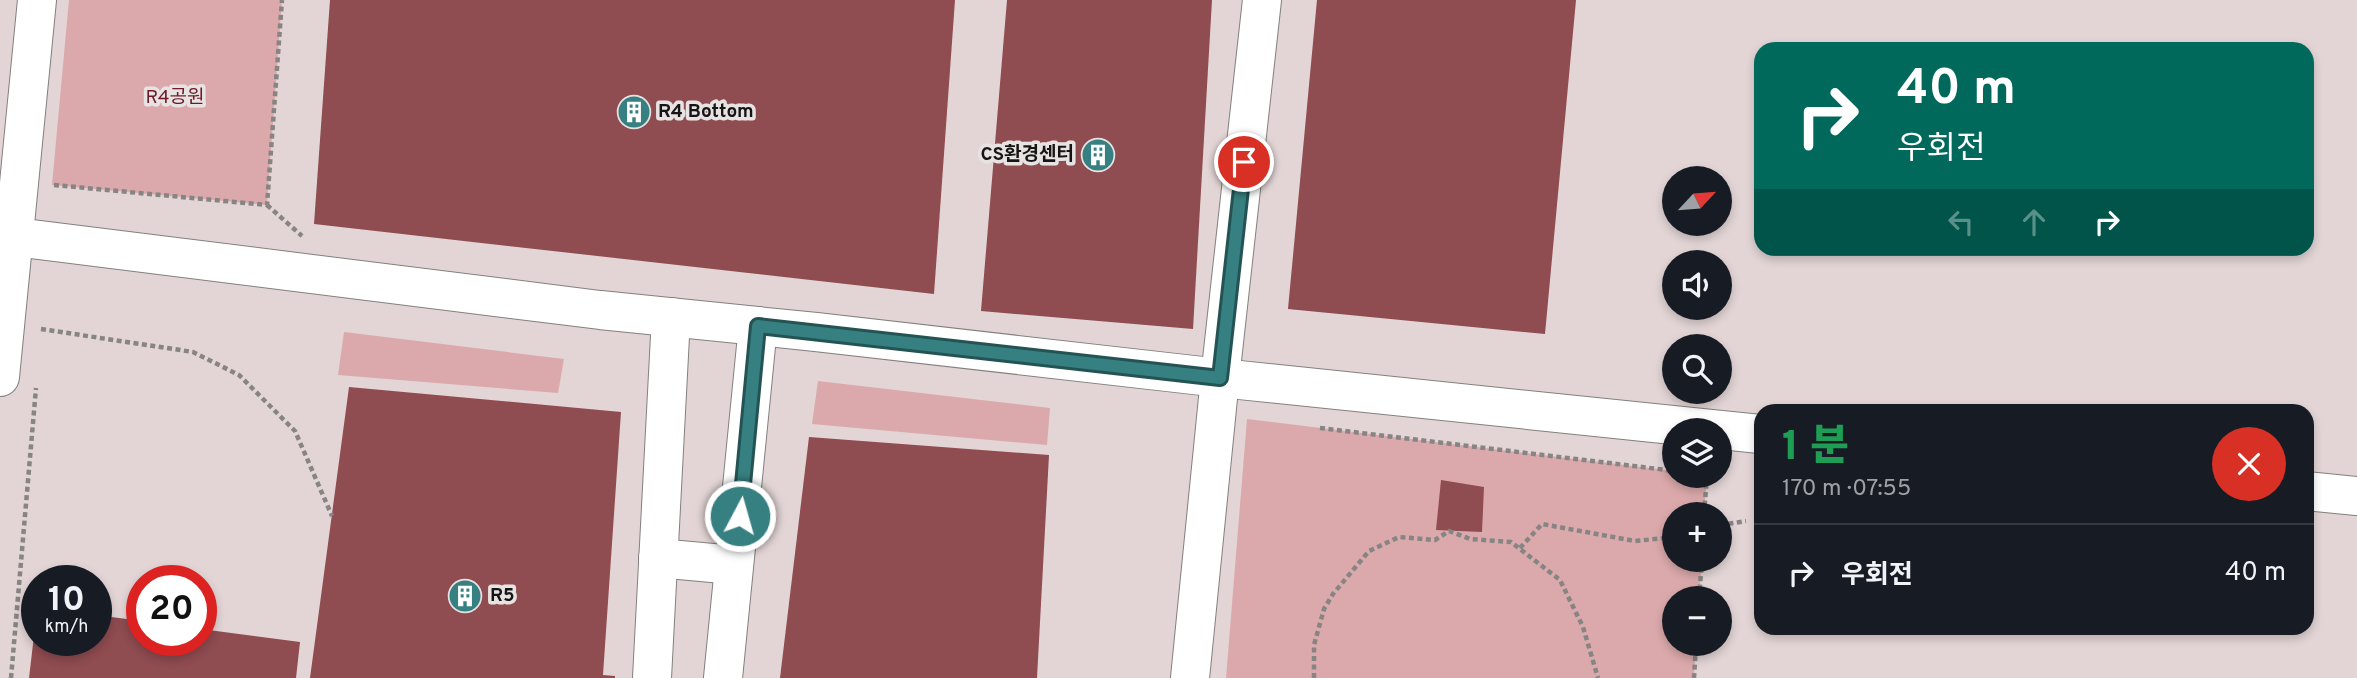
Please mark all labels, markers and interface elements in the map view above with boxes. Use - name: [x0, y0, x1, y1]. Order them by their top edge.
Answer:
- text: 40 m: [1897, 60, 2016, 122]
- icon: right: [1782, 70, 1873, 161]
- park label: R4공원: [146, 86, 204, 110]
- building icon: R4 Bottom: [615, 93, 653, 131]
- place label: R4 Bottom: [658, 100, 754, 124]
- text: 우회전: [1897, 130, 1985, 170]
- pin: [1214, 132, 1274, 192]
- building icon: CS환경센터: [1079, 136, 1117, 174]
- place label: CS환경센터: [980, 143, 1074, 167]
- icon: arrive: [1225, 143, 1263, 181]
- north arrow: [1662, 166, 1732, 236]
- map controls: [1662, 166, 1732, 656]
- icon: left: [1942, 203, 1980, 241]
- icon: ahead: [2015, 203, 2053, 241]
- icon: right: [2088, 203, 2126, 241]
- button: sound: [1662, 250, 1732, 320]
- button: search: [1662, 334, 1732, 404]
- button: layers: [1662, 418, 1732, 488]
- text: 1 분: [1782, 422, 1849, 475]
- button: close: [2212, 427, 2286, 501]
- text: 170 m · 07:55: [1782, 475, 1911, 504]
- position arrow: [703, 479, 777, 553]
- button: +: [1662, 502, 1732, 572]
- icon: right: [1782, 554, 1820, 592]
- text: 40 m: [2225, 557, 2286, 590]
- text: 우회전: [1841, 560, 1913, 593]
- speed limit sign: 20: [126, 565, 217, 656]
- building icon: R5: [446, 577, 484, 615]
- text: 10: [48, 579, 85, 623]
- place label: R5: [490, 584, 515, 608]
- button: −: [1662, 586, 1732, 656]
- text: km/h: [45, 616, 88, 639]

